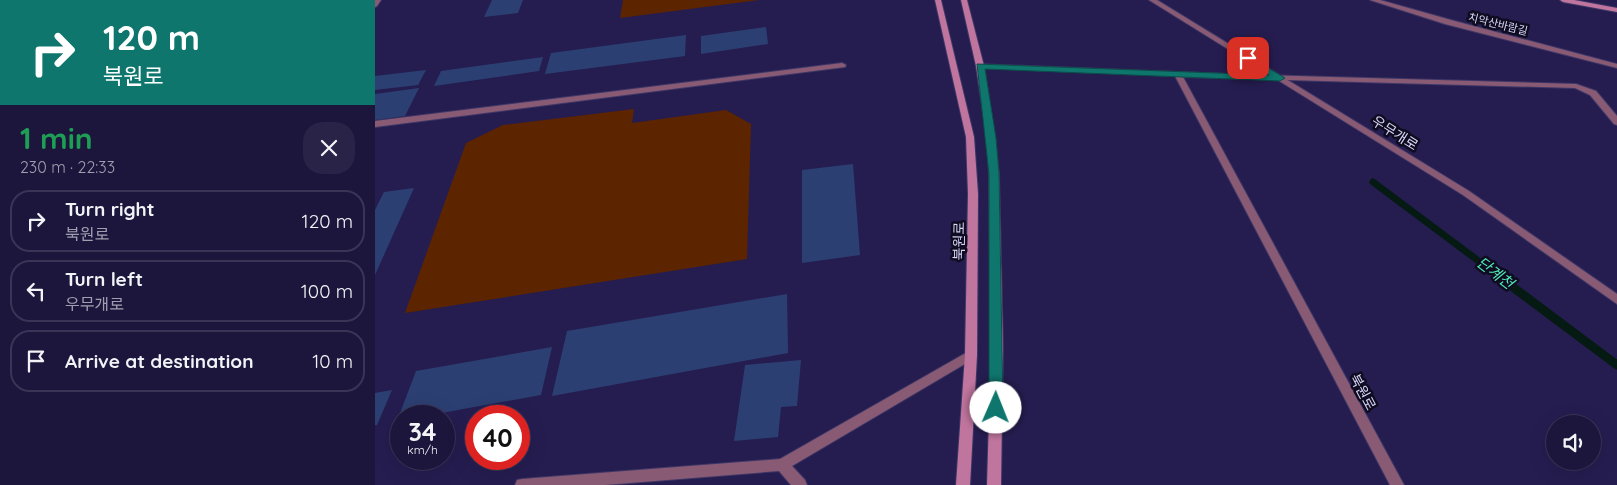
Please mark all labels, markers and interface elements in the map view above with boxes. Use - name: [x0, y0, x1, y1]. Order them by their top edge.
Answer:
- street label: 치악산바람길: [1467, 10, 1529, 38]
- text: 120 m: [103, 15, 200, 59]
- icon: right: [20, 20, 85, 85]
- pin: [1227, 37, 1269, 79]
- icon: arrive: [1234, 44, 1262, 72]
- text: 북원로: [103, 62, 164, 90]
- street label: 우무개로: [1368, 112, 1422, 154]
- text: 1 min: [20, 119, 93, 157]
- button: close: [303, 122, 355, 174]
- text: 230 m · 22:33: [20, 157, 115, 177]
- text: Turn right: [65, 197, 154, 221]
- icon: right: [22, 207, 50, 235]
- text: 120 m: [302, 209, 353, 233]
- street label: 북원로: [950, 221, 968, 260]
- text: 북원로: [65, 224, 109, 244]
- water label: 단계천: [1473, 253, 1519, 294]
- text: Turn left: [65, 267, 143, 291]
- icon: left: [22, 277, 50, 305]
- text: 100 m: [301, 279, 353, 303]
- text: 우무개로: [65, 294, 124, 314]
- icon: arrive: [22, 347, 50, 375]
- text: Arrive at destination: [65, 349, 254, 373]
- text: 10 m: [312, 349, 353, 373]
- street label: 북원로: [1346, 371, 1380, 413]
- position arrow: [969, 381, 1021, 433]
- speed limit sign: 40: [465, 405, 530, 470]
- map controls: [1546, 415, 1601, 470]
- button: sound: [1546, 415, 1601, 470]
- text: 34: [408, 416, 437, 447]
- text: km/h: [407, 442, 438, 457]

